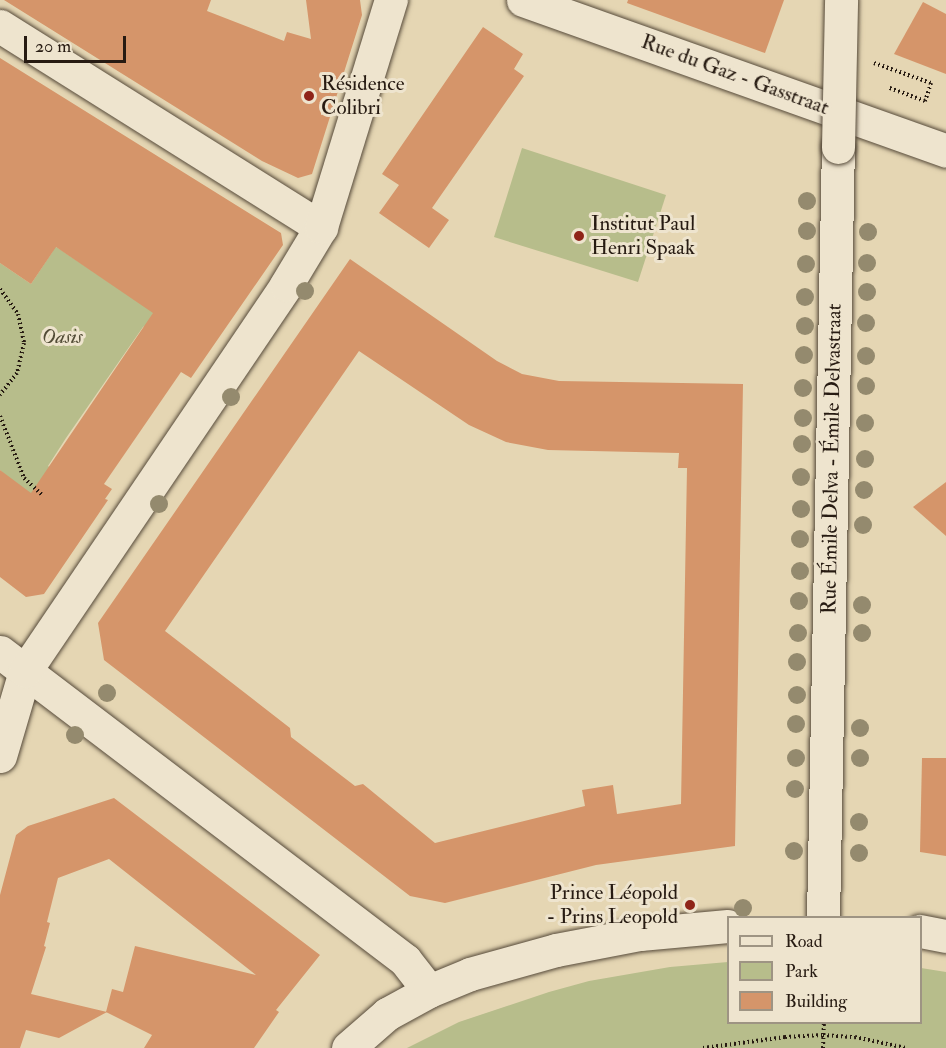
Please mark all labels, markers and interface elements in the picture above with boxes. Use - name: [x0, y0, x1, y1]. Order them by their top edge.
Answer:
- scale bar: [27, 24, 129, 62]
- street label: Rue du Gaz - Gasstraat: [638, 29, 832, 121]
- text: 20 m: [35, 35, 71, 58]
- place label: Résidence Colibri: [321, 71, 404, 121]
- marker: Résidence Colibri: [302, 89, 316, 103]
- place label: Institut Paul Henri Spaak: [591, 211, 695, 261]
- marker: Institut Paul Henri Spaak: [572, 229, 586, 243]
- street label: Rue Émile Delva - Émile Delvastraat: [817, 303, 847, 615]
- park label: Oasis: [41, 324, 83, 350]
- place label: Prince Léopold - Prins Leopold: [546, 880, 678, 930]
- marker: Prince Léopold - Prins Leopold: [683, 898, 697, 912]
- legend: [727, 916, 922, 1024]
- text: Road: [785, 930, 823, 953]
- text: Park: [785, 960, 818, 983]
- text: Building: [785, 990, 847, 1013]

